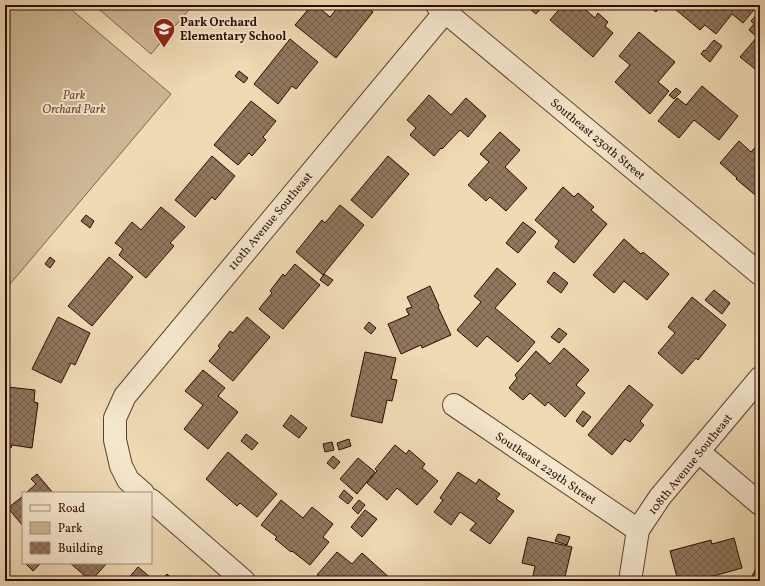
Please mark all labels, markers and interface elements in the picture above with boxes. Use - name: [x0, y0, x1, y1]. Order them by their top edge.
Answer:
- place label: Park Orchard Elementary School: [180, 15, 286, 45]
- school or university icon: Park Orchard Elementary School: [151, 16, 177, 49]
- park label: Park Orchard Park: [42, 88, 106, 118]
- street label: Southeast 230th Street: [547, 95, 648, 184]
- street label: 110th Avenue Southeast: [225, 169, 317, 274]
- street label: 108th Avenue Southeast: [645, 411, 736, 518]
- street label: Southeast 229th Street: [492, 429, 599, 509]
- legend: [22, 492, 152, 564]
- text: Road: [58, 501, 85, 517]
- text: Park: [58, 521, 83, 537]
- text: Building: [58, 541, 103, 557]

